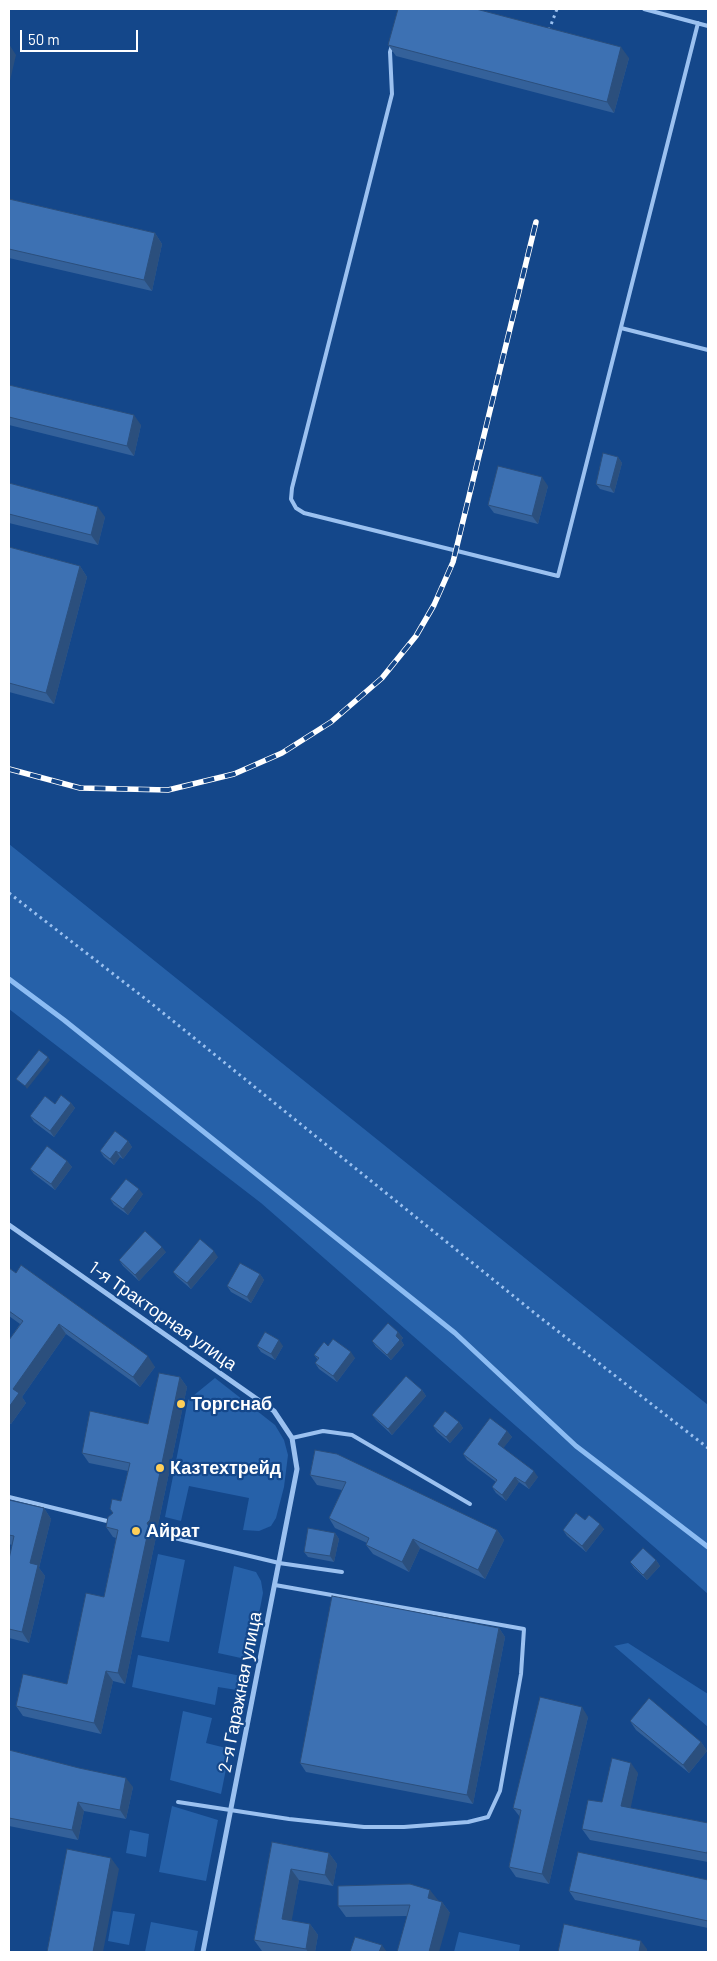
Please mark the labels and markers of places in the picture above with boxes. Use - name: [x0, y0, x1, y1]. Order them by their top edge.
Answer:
- place label: Торгснаб: [191, 1393, 272, 1415]
- marker: Торгснаб: [175, 1398, 187, 1410]
- place label: Казтехтрейд: [170, 1457, 281, 1479]
- marker: Казтехтрейд: [154, 1462, 166, 1474]
- place label: Айрат: [146, 1520, 200, 1542]
- marker: Айрат: [130, 1525, 142, 1537]

